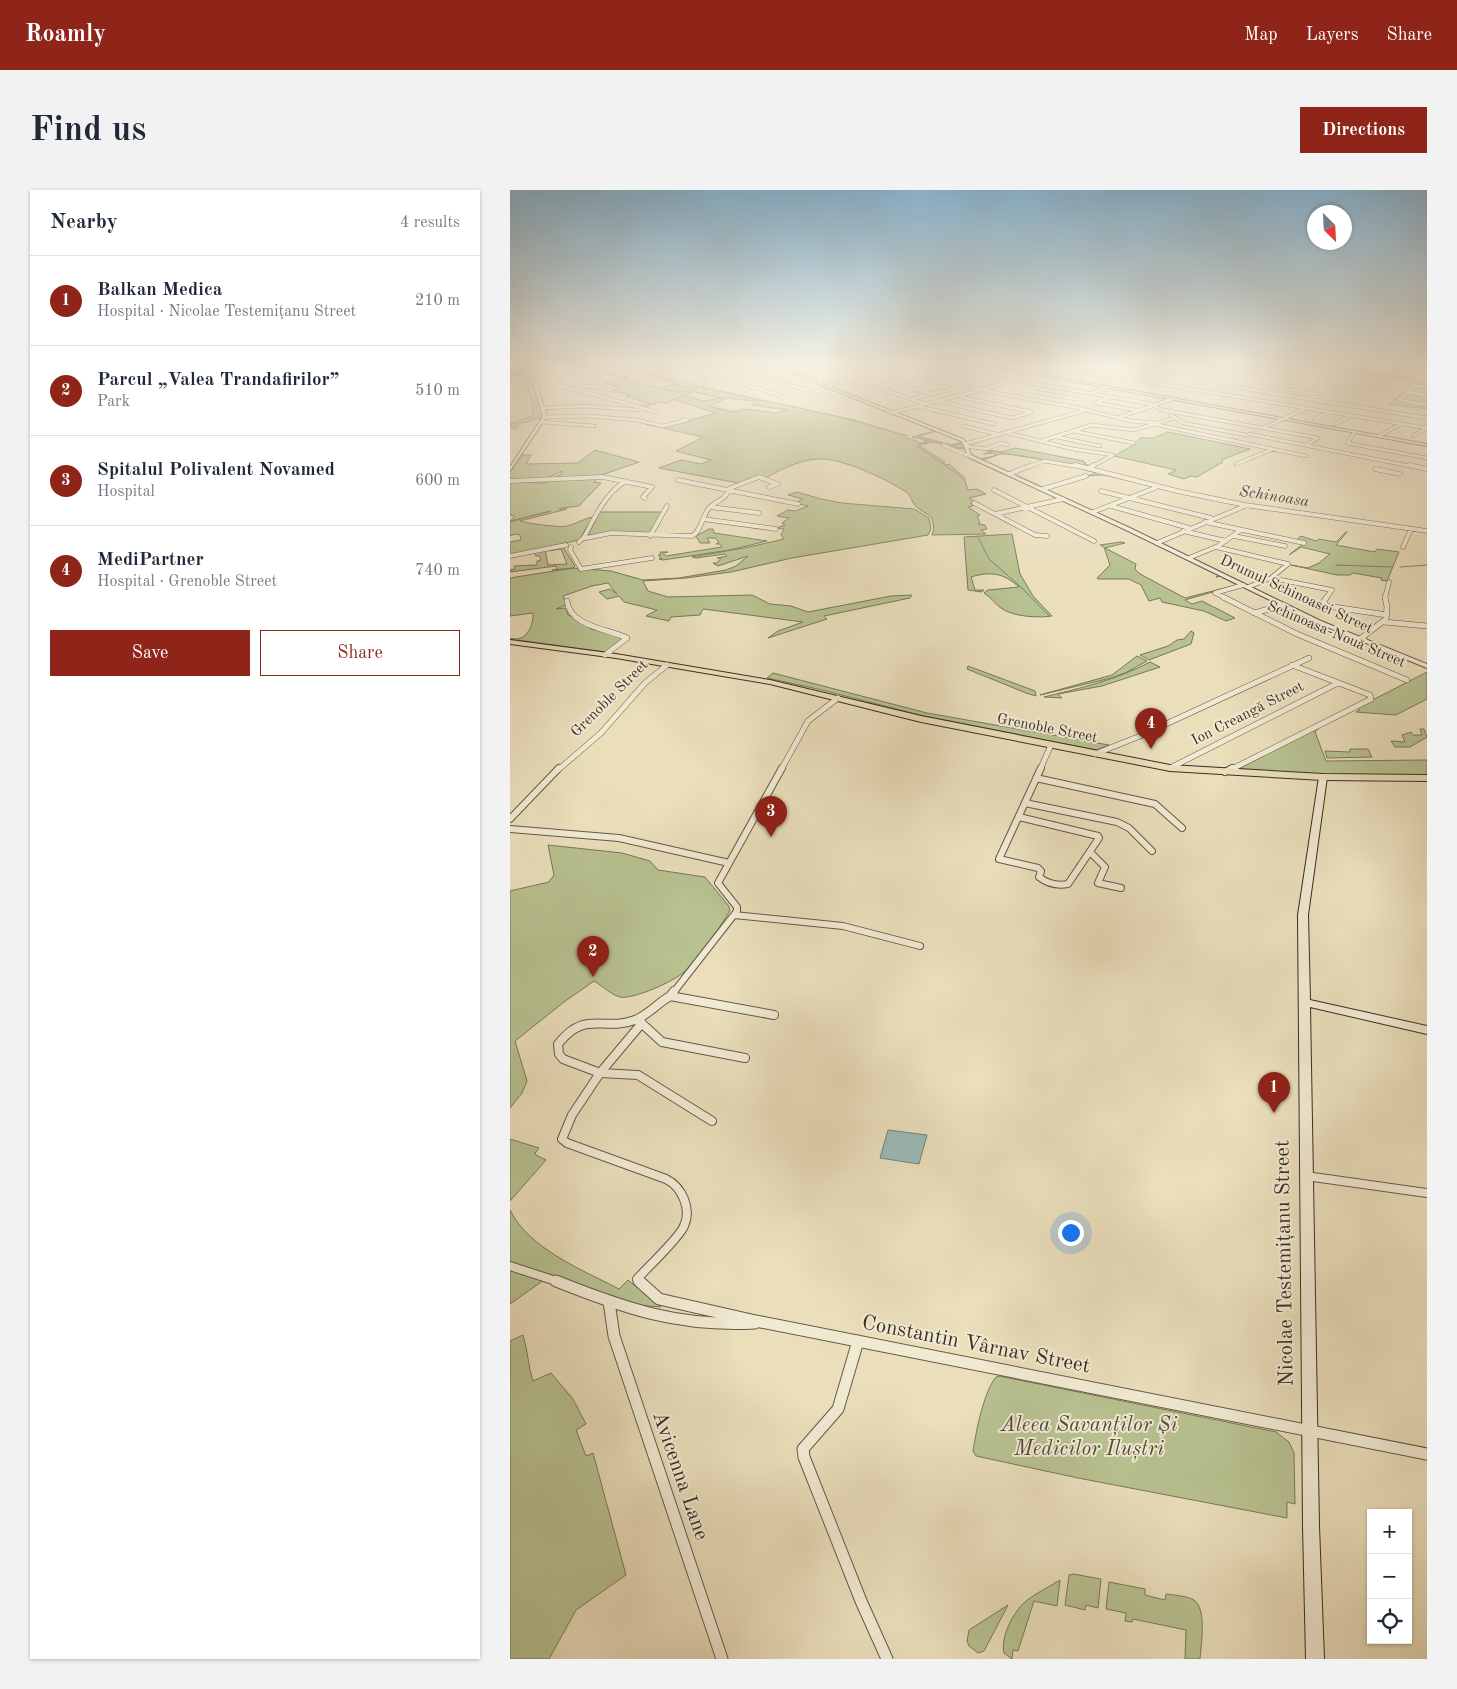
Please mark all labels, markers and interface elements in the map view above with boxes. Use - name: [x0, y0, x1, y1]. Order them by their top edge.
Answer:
- text: Roamly: [25, 23, 106, 47]
- text: Map: [1244, 26, 1278, 44]
- text: Layers: [1306, 26, 1358, 44]
- text: Share: [1386, 26, 1432, 44]
- button: Directions: [1300, 107, 1427, 153]
- text: Find us: [30, 113, 146, 148]
- north arrow: [1307, 205, 1352, 250]
- text: Nearby: [50, 212, 118, 233]
- text: 4 results: [400, 215, 460, 231]
- text: Balkan Medica: [97, 281, 222, 300]
- text: 1: [61, 293, 71, 309]
- text: 210 m: [415, 293, 460, 309]
- text: Hospital · Nicolae Testemițanu Street: [97, 304, 356, 320]
- text: Parcul „Valea Trandafirilor”: [97, 371, 339, 390]
- text: 2: [61, 383, 71, 399]
- text: 510 m: [415, 383, 460, 399]
- text: Park: [97, 394, 130, 410]
- text: Spitalul Polivalent Novamed: [97, 461, 335, 480]
- text: 3: [61, 473, 71, 489]
- text: 600 m: [415, 473, 460, 489]
- text: Hospital: [97, 484, 155, 500]
- water label: Schinoasa: [1238, 484, 1311, 510]
- text: MediPartner: [97, 551, 204, 570]
- street label: Drumul Schinoasei Street: [1217, 553, 1375, 637]
- text: 4: [61, 563, 71, 579]
- text: 740 m: [415, 563, 460, 579]
- text: Hospital · Grenoble Street: [97, 574, 277, 590]
- street label: Schinoasa-Nouă Street: [1265, 599, 1407, 671]
- button: Save: [50, 630, 250, 676]
- button: Share: [260, 630, 460, 676]
- street label: Grenoble Street: [569, 658, 651, 740]
- street label: Ion Creangă Street: [1189, 679, 1307, 749]
- pin: 4: [1135, 708, 1167, 749]
- street label: Grenoble Street: [996, 712, 1098, 746]
- pin: 3: [755, 796, 787, 837]
- pin: 2: [577, 936, 609, 977]
- pin: 1: [1258, 1072, 1290, 1113]
- street label: Nicolae Testemițanu Street: [1272, 1140, 1299, 1386]
- your location: [1058, 1220, 1084, 1246]
- street label: Constantin Vârnav Street: [860, 1313, 1092, 1377]
- street label: Avicenna Lane: [648, 1409, 712, 1543]
- park label: Aleea Savanților Și Medicilor Iluștri: [999, 1415, 1178, 1461]
- map controls: [1367, 1509, 1412, 1644]
- button: +: [1367, 1509, 1412, 1554]
- button: −: [1367, 1554, 1412, 1599]
- button: locate: [1367, 1599, 1412, 1644]

